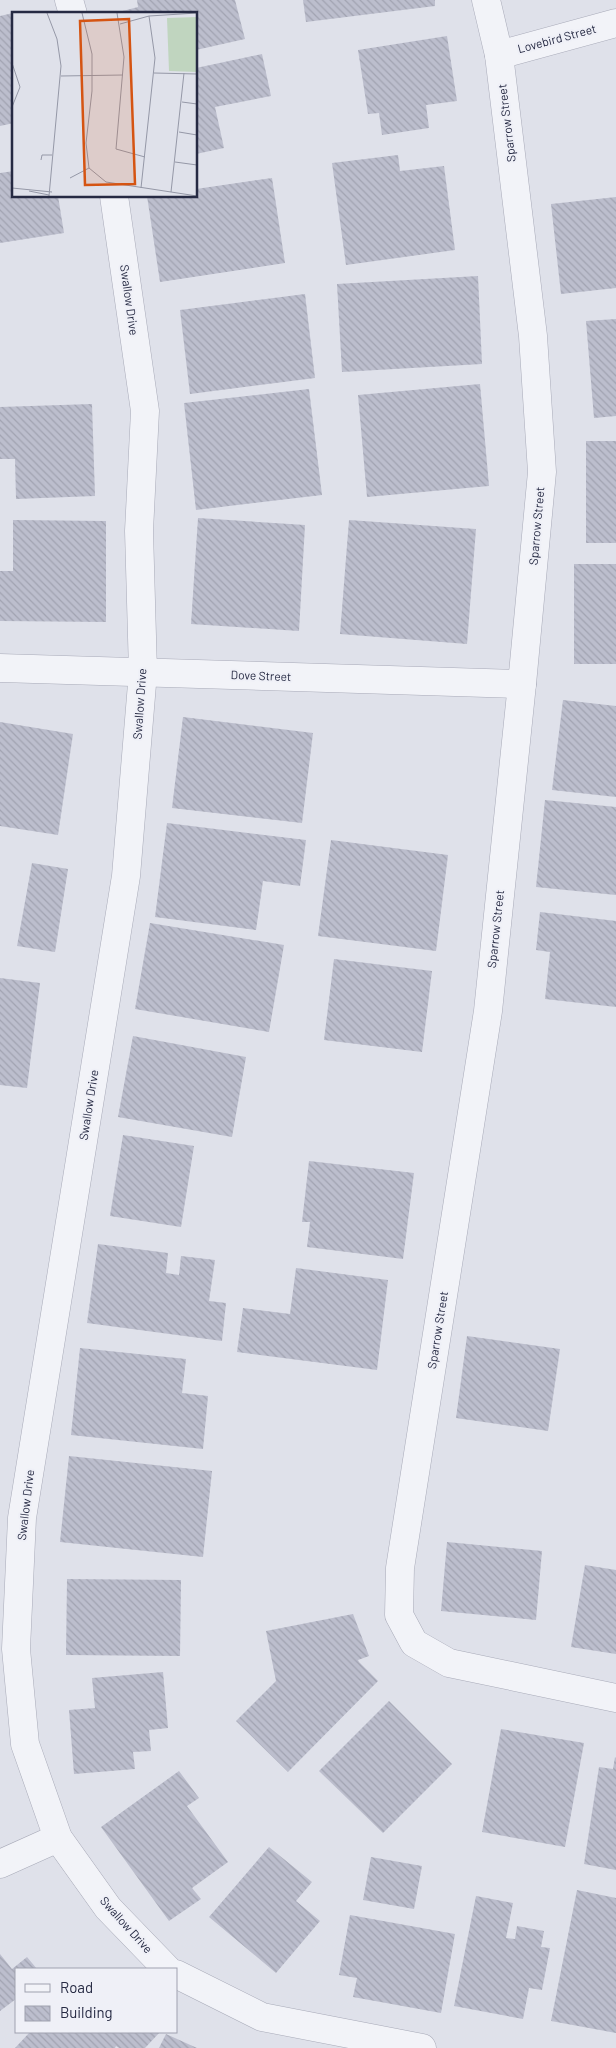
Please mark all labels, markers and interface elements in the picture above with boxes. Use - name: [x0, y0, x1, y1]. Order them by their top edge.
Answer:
- inset map: [12, 12, 198, 198]
- street label: Lovebird Street: [516, 21, 597, 55]
- street label: Sparrow Street: [494, 83, 518, 163]
- street label: Swallow Drive: [118, 264, 142, 336]
- street label: Sparrow Street: [526, 486, 546, 566]
- street label: Dove Street: [230, 667, 292, 683]
- street label: Swallow Drive: [130, 668, 148, 740]
- street label: Sparrow Street: [484, 889, 506, 969]
- street label: Swallow Drive: [76, 1069, 101, 1141]
- street label: Sparrow Street: [424, 1290, 450, 1370]
- street label: Swallow Drive: [14, 1469, 36, 1541]
- street label: Swallow Drive: [98, 1893, 156, 1956]
- legend: [15, 1968, 178, 2033]
- text: Road: [60, 1978, 93, 1996]
- text: Building: [60, 2003, 113, 2021]

